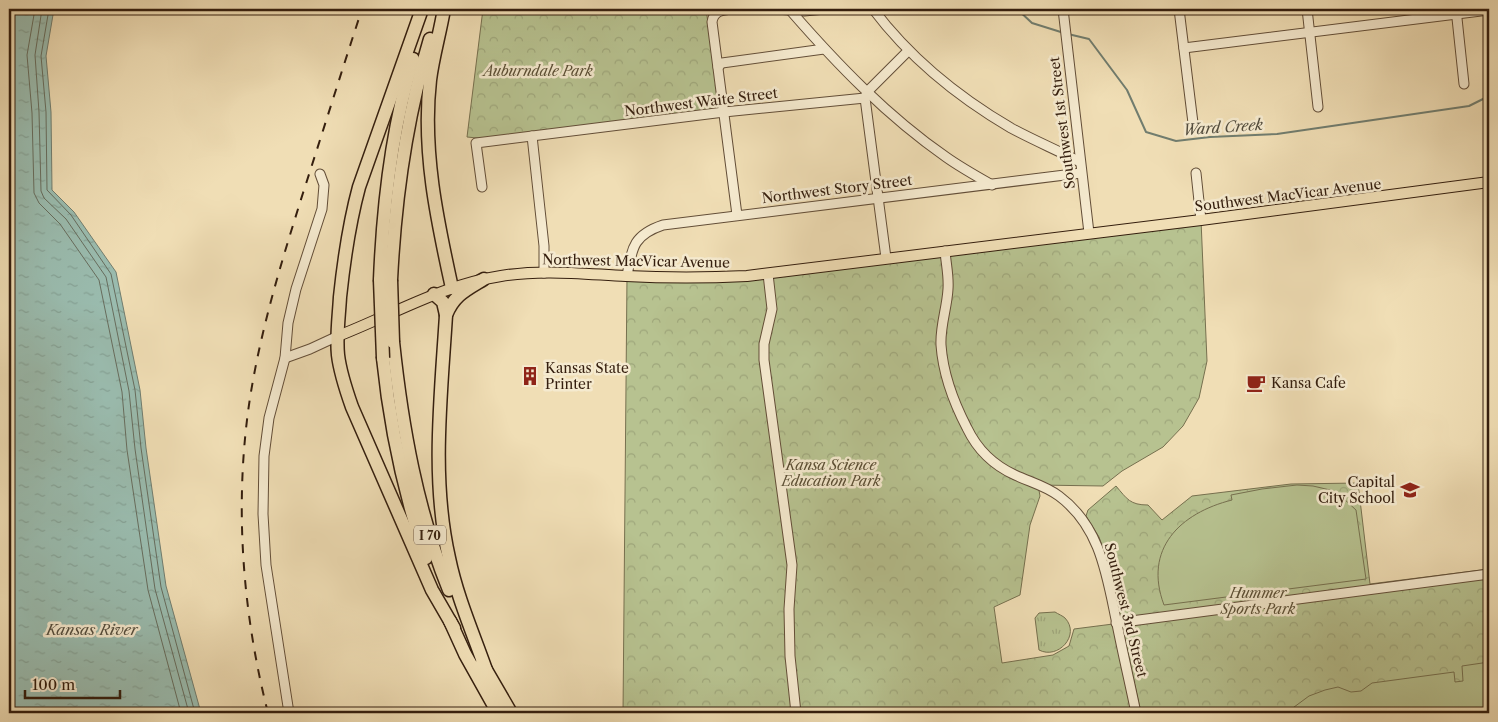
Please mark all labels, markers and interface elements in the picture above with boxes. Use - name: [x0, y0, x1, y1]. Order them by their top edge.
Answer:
- street label: Southwest 1st Street: [1045, 56, 1079, 190]
- park label: Auburndale Park: [481, 62, 593, 80]
- street label: Northwest Waite Street: [623, 84, 779, 120]
- water label: Ward Creek: [1182, 115, 1264, 139]
- street label: Northwest Story Street: [761, 171, 913, 207]
- street label: Southwest MacVicar Avenue: [1194, 175, 1383, 215]
- street label: Northwest MacVicar Avenue: [542, 250, 730, 272]
- place label: Kansas State Printer: [545, 359, 629, 393]
- building icon: Kansas State Printer: [519, 365, 541, 387]
- cafe icon: Kansa Cafe: [1245, 372, 1267, 394]
- place label: Kansa Cafe: [1271, 374, 1346, 392]
- park label: Kansa Science Education Park: [780, 456, 881, 490]
- place label: Capital City School: [1318, 473, 1395, 507]
- school or university icon: Capital City School: [1399, 479, 1421, 501]
- road number: I 70: [414, 526, 446, 544]
- street label: Southwest 3rd Street: [1101, 541, 1151, 679]
- park label: Hummer Sports Park: [1220, 584, 1296, 618]
- water label: Kansas River: [45, 620, 139, 639]
- scale bar: [25, 667, 120, 699]
- text: 100 m: [32, 675, 75, 694]

